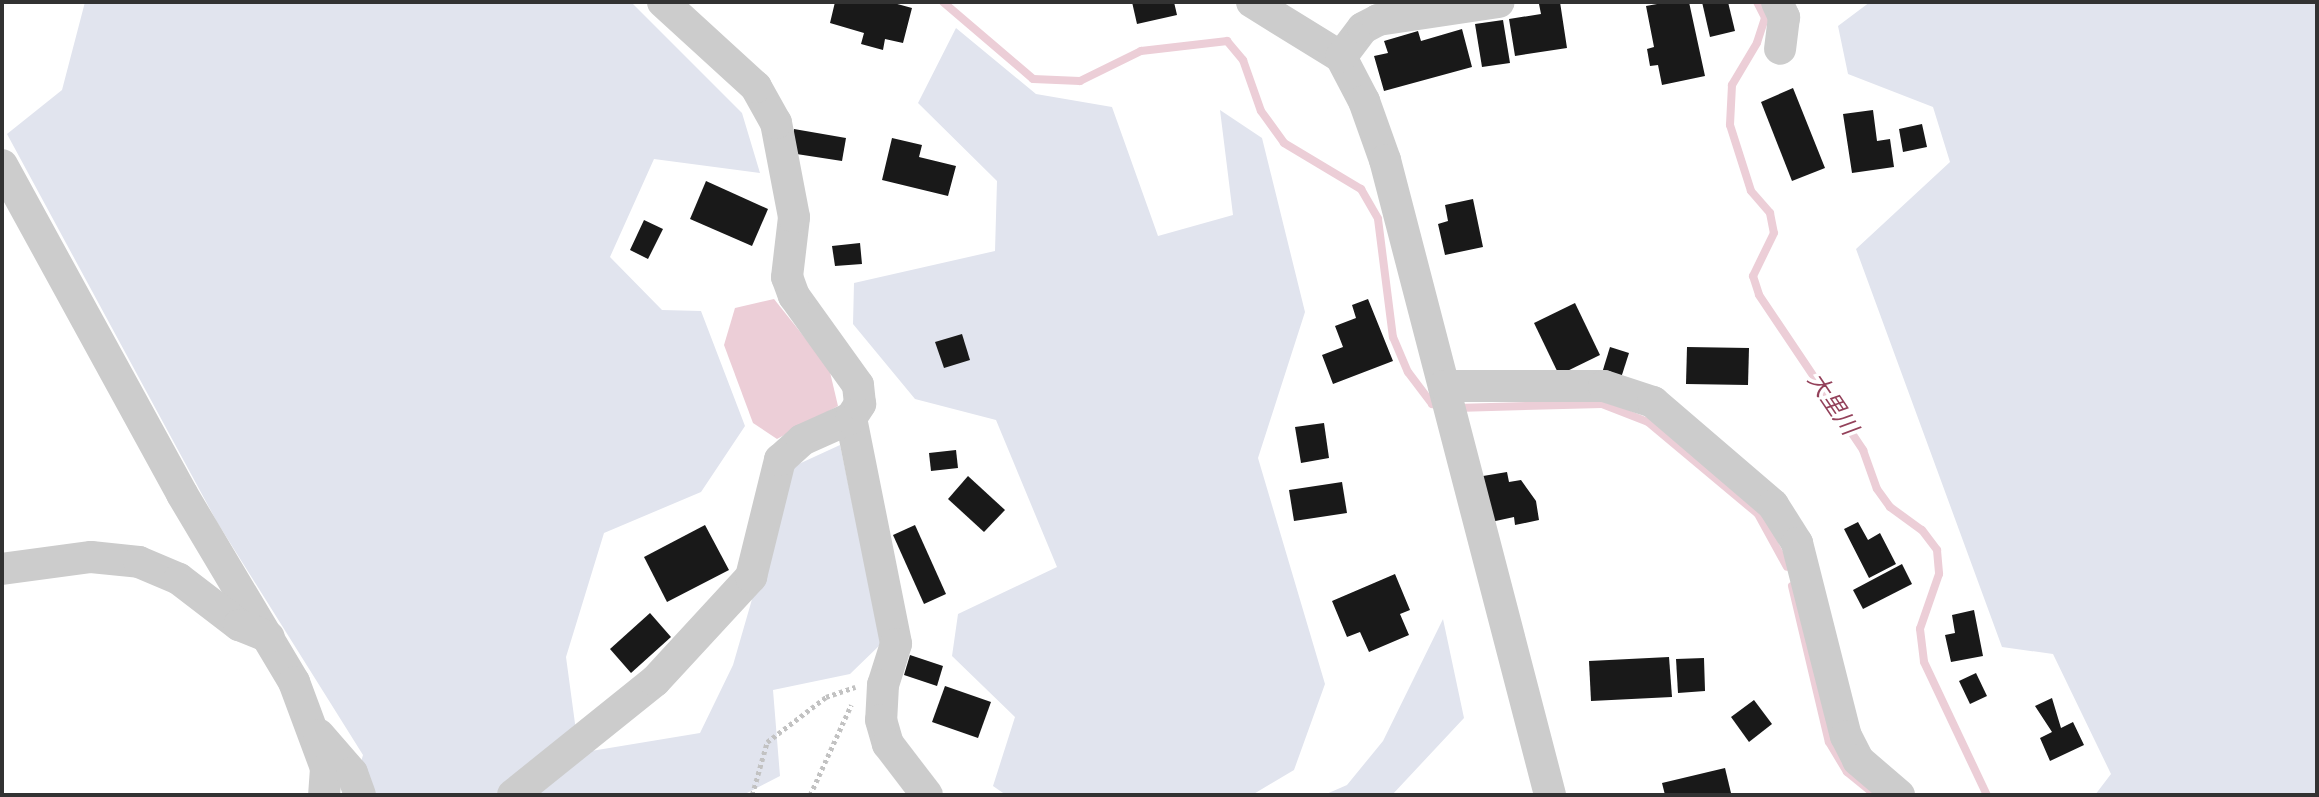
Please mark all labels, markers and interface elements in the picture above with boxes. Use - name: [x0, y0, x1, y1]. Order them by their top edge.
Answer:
- water label: 大里川: [1801, 368, 1863, 440]

